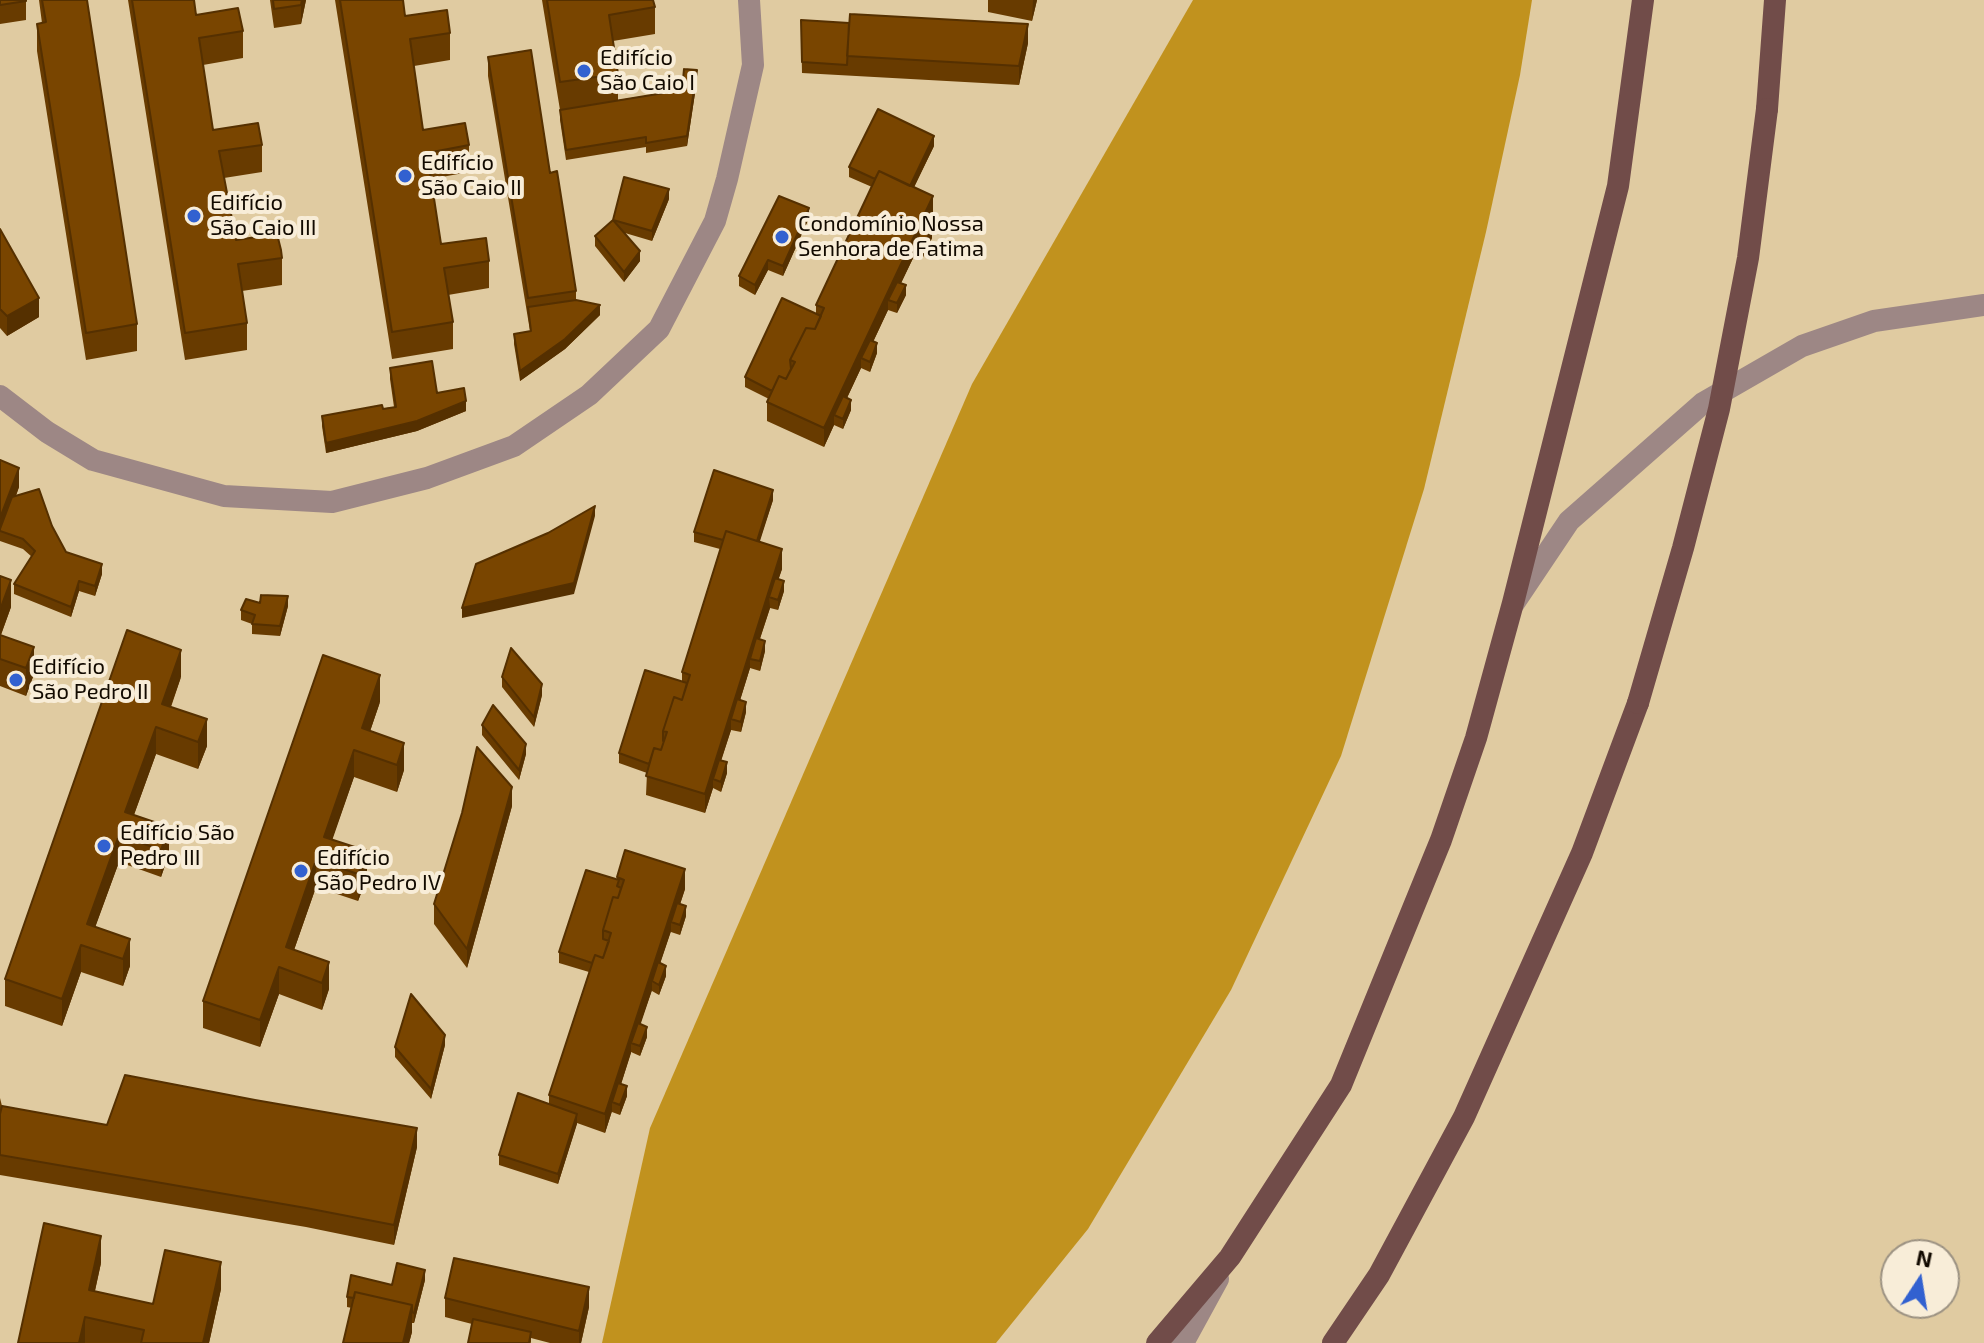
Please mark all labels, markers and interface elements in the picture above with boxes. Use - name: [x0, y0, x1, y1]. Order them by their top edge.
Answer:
- place label: Edifício São Caio I: [600, 45, 695, 96]
- marker: Edifício São Caio I: [575, 62, 593, 80]
- place label: Edifício São Caio II: [421, 150, 522, 202]
- marker: Edifício São Caio II: [396, 167, 414, 185]
- place label: Edifício São Caio III: [210, 190, 317, 242]
- marker: Edifício São Caio III: [185, 207, 203, 225]
- place label: Condomínio Nossa Senhora de Fatima: [798, 211, 984, 262]
- marker: Condomínio Nossa Senhora de Fatima: [773, 228, 791, 246]
- place label: Edifício São Pedro II: [32, 654, 149, 706]
- marker: Edifício São Pedro II: [7, 671, 25, 689]
- place label: Edifício São Pedro III: [120, 820, 235, 872]
- marker: Edifício São Pedro III: [95, 837, 113, 855]
- place label: Edifício São Pedro IV: [317, 845, 441, 896]
- marker: Edifício São Pedro IV: [292, 862, 310, 880]
- north arrow: [1880, 1239, 1960, 1319]
- text: N: [1914, 1243, 1935, 1272]

